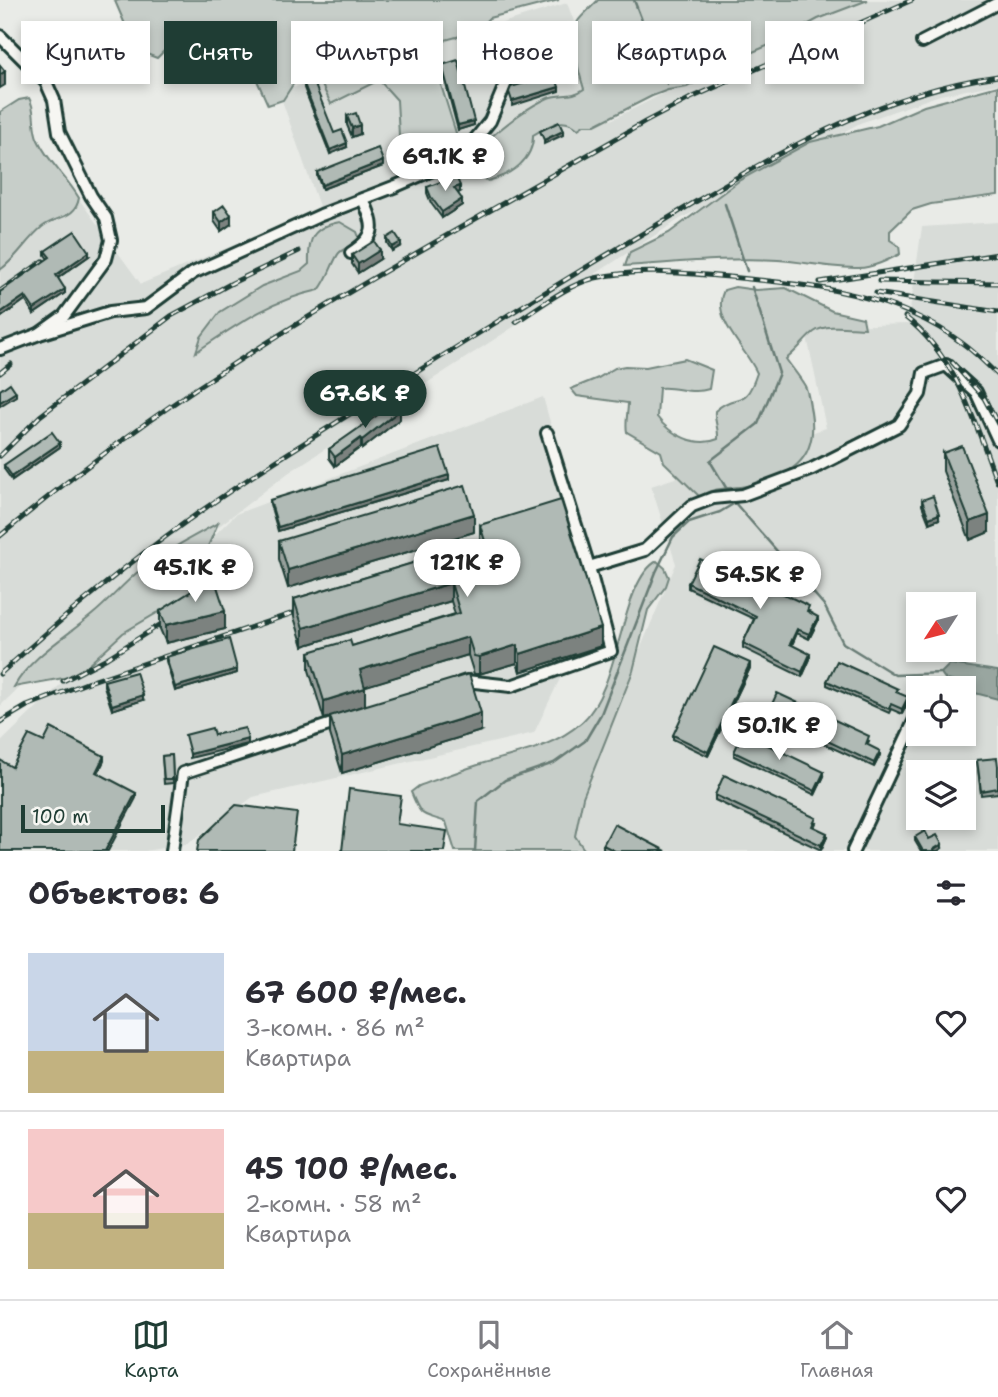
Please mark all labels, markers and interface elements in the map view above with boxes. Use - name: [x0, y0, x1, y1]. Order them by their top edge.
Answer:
- chip: Купить: [21, 21, 150, 84]
- chip: Снять: [164, 21, 277, 84]
- chip: Фильтры: [291, 21, 443, 84]
- chip: Новое: [457, 21, 578, 84]
- chip: Квартира: [592, 21, 751, 84]
- chip: Дом: [765, 21, 864, 84]
- pin: 69.1K ₽: [380, 134, 510, 193]
- text: 69.1K ₽: [402, 141, 488, 171]
- pin: 67.6K ₽: [300, 370, 430, 430]
- text: 67.6K ₽: [320, 378, 410, 408]
- pin: 121K ₽: [410, 540, 524, 599]
- pin: 45.1K ₽: [130, 544, 260, 604]
- text: 121K ₽: [430, 547, 504, 577]
- text: 45.1K ₽: [153, 552, 237, 582]
- pin: 54.5K ₽: [695, 552, 825, 611]
- text: 54.5K ₽: [715, 559, 805, 589]
- north arrow: [906, 592, 976, 662]
- map controls: [906, 592, 976, 830]
- button: locate: [906, 676, 976, 746]
- pin: 50.1K ₽: [714, 702, 844, 762]
- text: 50.1K ₽: [737, 710, 821, 740]
- button: layers: [906, 760, 976, 830]
- scale bar: [21, 802, 164, 834]
- text: 100 m: [32, 804, 89, 829]
- text: Объектов: 6: [28, 873, 220, 914]
- icon: filters: [932, 874, 970, 912]
- text: 67 600 ₽/мес.: [245, 972, 467, 1013]
- icon: home: [84, 981, 168, 1065]
- icon: heart: [932, 1004, 970, 1042]
- text: 3-комн. · 86 m²: [245, 1013, 425, 1043]
- text: Квартира: [245, 1043, 351, 1073]
- text: 45 100 ₽/мес.: [245, 1148, 458, 1189]
- icon: home: [84, 1157, 168, 1241]
- icon: heart: [932, 1180, 970, 1218]
- text: 2-комн. · 58 m²: [245, 1189, 422, 1219]
- text: Квартира: [245, 1219, 351, 1249]
- tab: Карта: [124, 1316, 179, 1383]
- tab: Сохранённые: [427, 1316, 551, 1383]
- tab: Главная: [800, 1316, 874, 1383]

